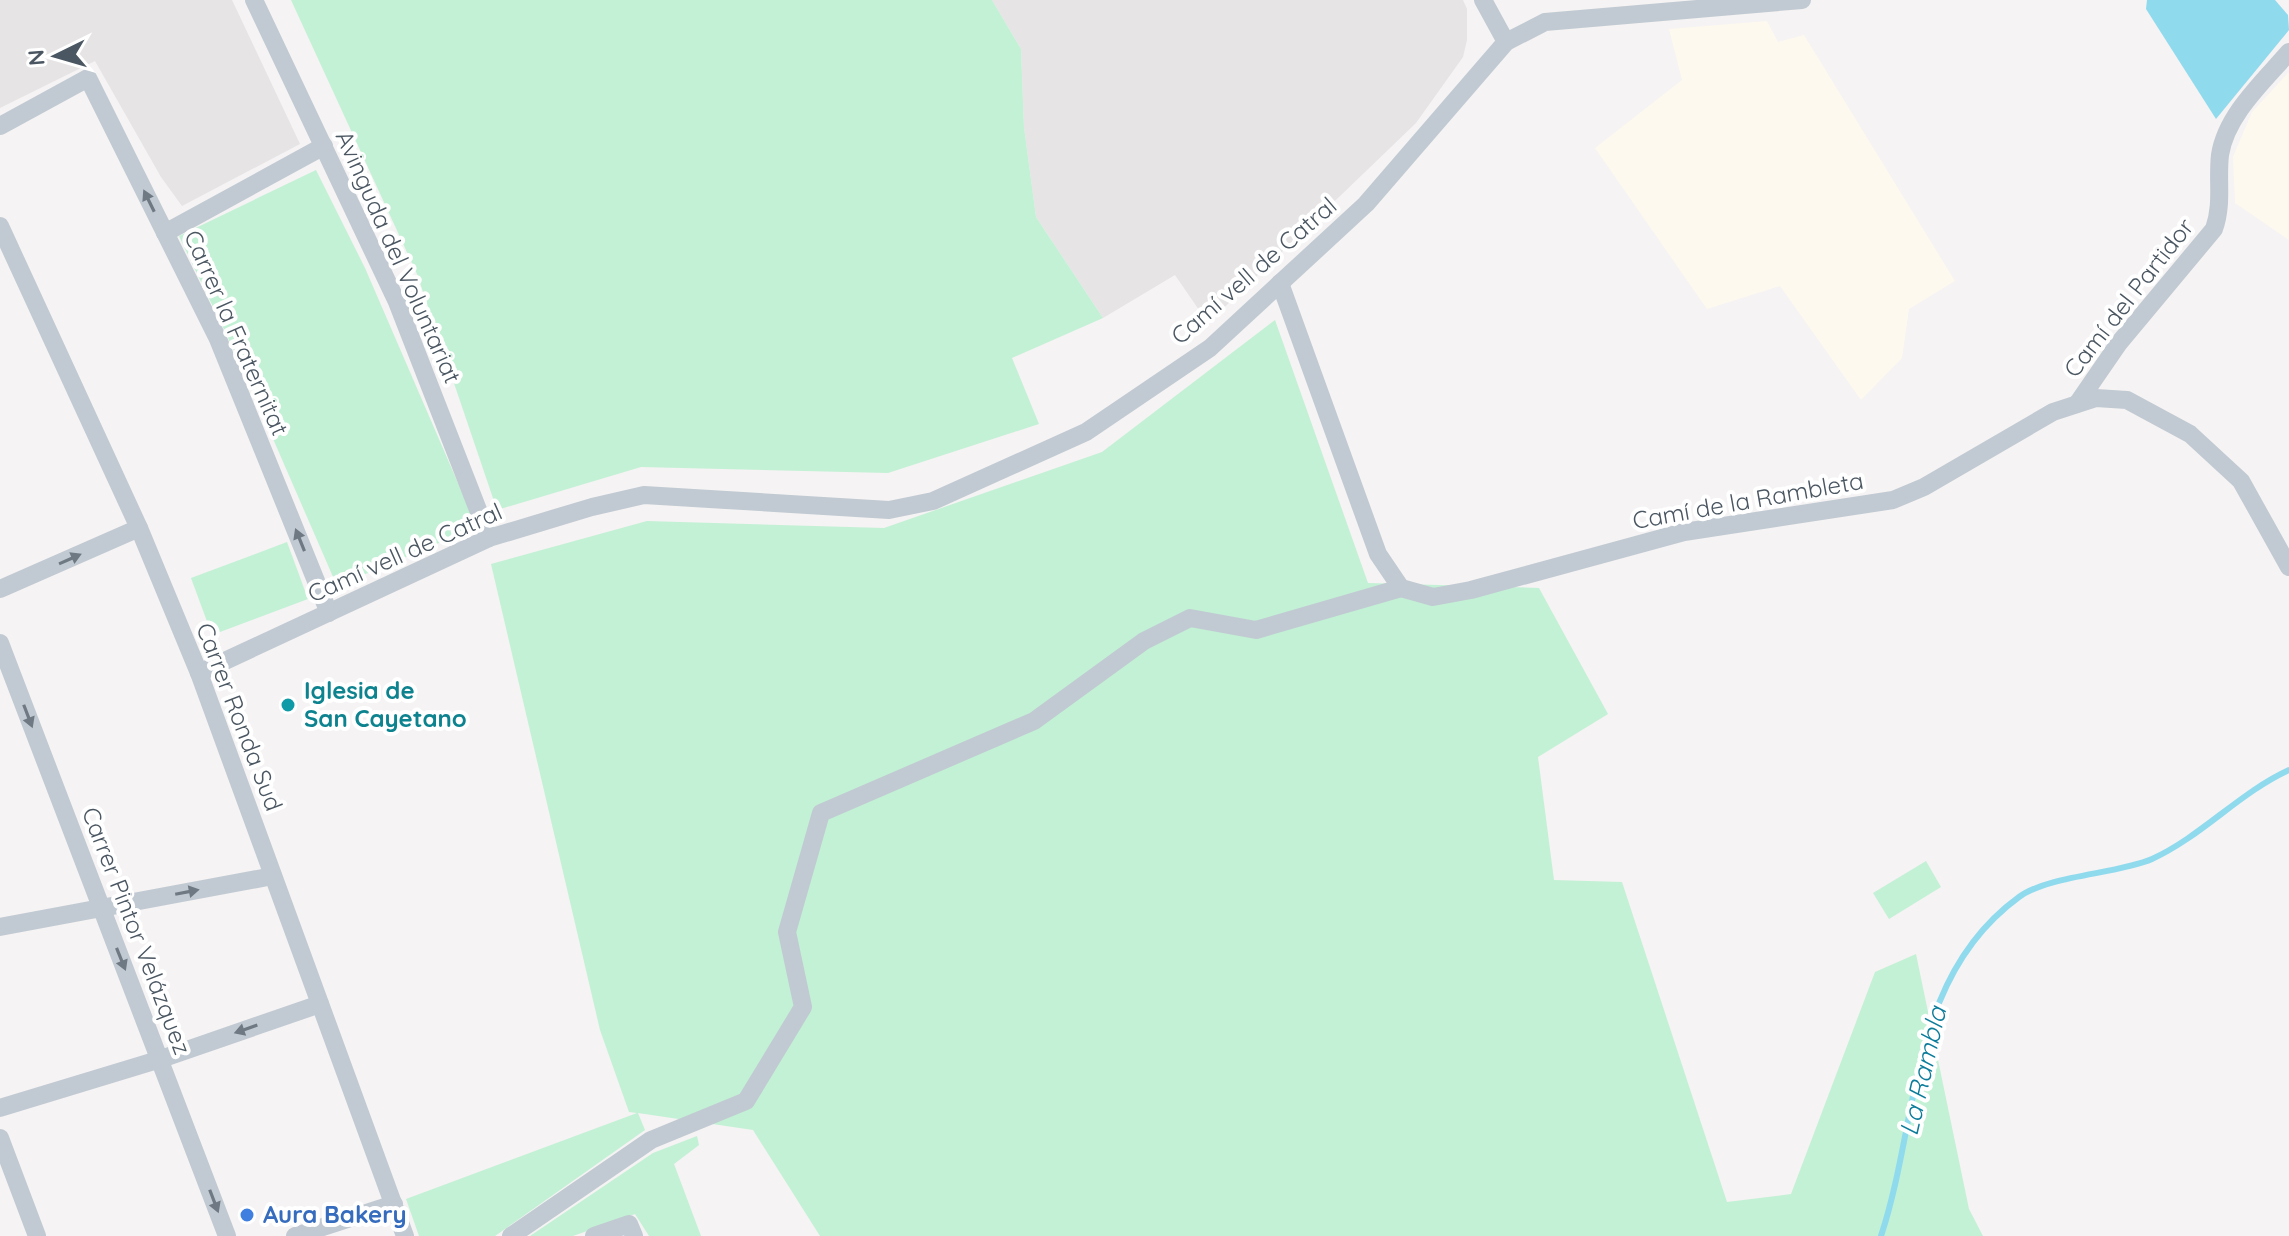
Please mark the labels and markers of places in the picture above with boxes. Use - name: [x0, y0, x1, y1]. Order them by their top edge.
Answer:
- place label: Iglesia de San Cayetano: [304, 675, 467, 733]
- marker: Iglesia de San Cayetano: [279, 696, 297, 714]
- place label: Aura Bakery: [263, 1199, 407, 1229]
- marker: Aura Bakery: [238, 1206, 256, 1224]

